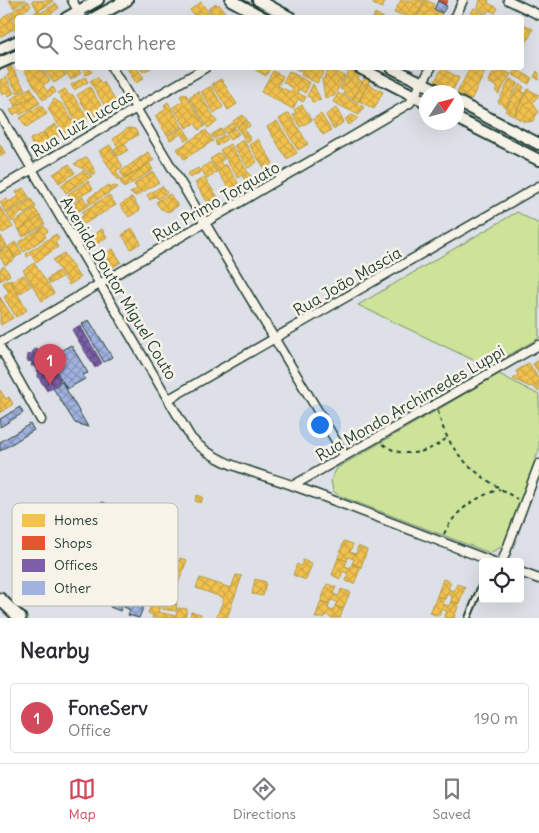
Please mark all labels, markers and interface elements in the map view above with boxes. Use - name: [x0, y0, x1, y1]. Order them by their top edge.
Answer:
- search box: [15, 15, 524, 70]
- icon: search: [33, 29, 61, 57]
- text: Search here: [73, 31, 176, 55]
- street label: Rua Luiz Luccas: [27, 85, 137, 161]
- north arrow: [419, 85, 464, 130]
- street label: Rua Primo Torquato: [149, 157, 283, 245]
- street label: Avenida Doutor Miguel Couto: [56, 193, 182, 383]
- street label: Rua João Mascia: [289, 242, 405, 320]
- street label: Rua Mondo Archimedes Luppi: [312, 341, 508, 465]
- pin: 1: [34, 344, 66, 385]
- your location: [307, 412, 333, 438]
- legend: [12, 503, 178, 606]
- text: Homes: [54, 511, 98, 529]
- text: Shops: [54, 534, 92, 552]
- text: Offices: [54, 556, 98, 574]
- map controls: [479, 558, 524, 603]
- button: locate: [479, 558, 524, 603]
- text: Other: [54, 579, 91, 597]
- text: Nearby: [20, 637, 90, 664]
- text: FoneServ: [68, 696, 148, 720]
- text: 1: [34, 708, 40, 728]
- text: 190 m: [474, 708, 518, 728]
- text: Office: [68, 720, 111, 740]
- tab: Map: [68, 775, 96, 823]
- tab: Directions: [233, 775, 296, 823]
- tab: Saved: [432, 775, 471, 823]

